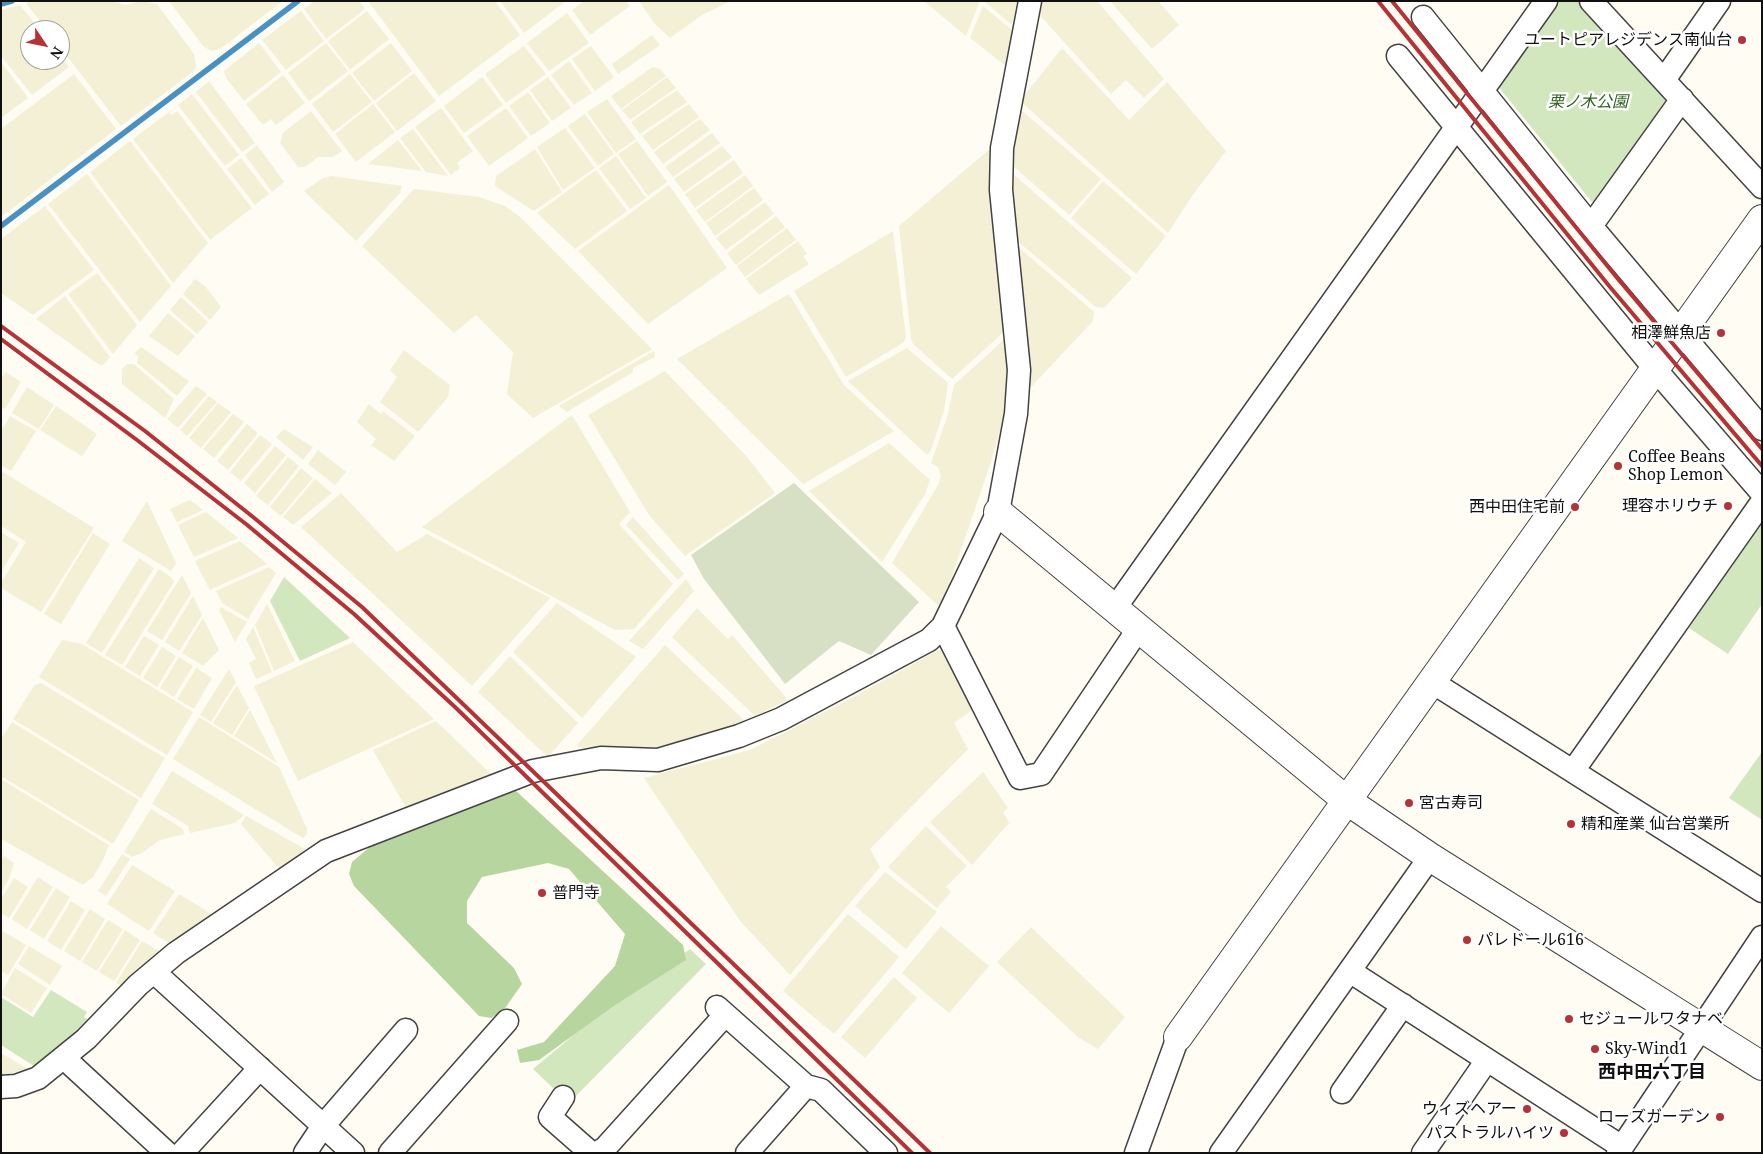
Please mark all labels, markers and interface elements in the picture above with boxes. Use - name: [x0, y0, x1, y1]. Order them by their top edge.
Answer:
- north arrow: [20, 20, 70, 70]
- place label: ユートピアレジデンス南仙台: [1524, 30, 1732, 50]
- marker: ユートピアレジデンス南仙台: [1736, 34, 1748, 46]
- text: N: [46, 43, 68, 63]
- park label: 栗ノ木公園: [1548, 92, 1628, 112]
- place label: 相澤鮮魚店: [1631, 323, 1711, 343]
- marker: 相澤鮮魚店: [1715, 327, 1727, 339]
- place label: Coffee Beans Shop Lemon: [1628, 447, 1725, 485]
- marker: Coffee Beans Shop Lemon: [1612, 460, 1624, 472]
- place label: 理容ホリウチ: [1622, 496, 1718, 516]
- place label: 西中田住宅前: [1469, 497, 1565, 517]
- marker: 理容ホリウチ: [1722, 500, 1734, 512]
- marker: 西中田住宅前: [1569, 501, 1581, 513]
- place label: 宮古寿司: [1419, 793, 1483, 813]
- marker: 宮古寿司: [1403, 797, 1415, 809]
- place label: 精和産業 仙台営業所: [1581, 814, 1729, 834]
- marker: 精和産業 仙台営業所: [1565, 818, 1577, 830]
- place label: 普門寺: [552, 883, 600, 903]
- marker: 普門寺: [536, 887, 548, 899]
- place label: パレドール616: [1477, 930, 1584, 950]
- marker: パレドール616: [1461, 934, 1473, 946]
- place label: セジュールワタナベ: [1579, 1009, 1723, 1029]
- marker: セジュールワタナベ: [1563, 1013, 1575, 1025]
- place label: Sky-Wind1: [1605, 1039, 1688, 1059]
- marker: Sky-Wind1: [1589, 1043, 1601, 1055]
- district label: 西中田六丁目: [1598, 1062, 1706, 1084]
- place label: ウィズヘアー: [1422, 1099, 1517, 1119]
- marker: ウィズヘアー: [1521, 1103, 1533, 1115]
- place label: ローズガーデン: [1598, 1107, 1710, 1127]
- marker: ローズガーデン: [1714, 1111, 1726, 1123]
- place label: パストラルハイツ: [1426, 1123, 1554, 1143]
- marker: パストラルハイツ: [1558, 1127, 1570, 1139]

